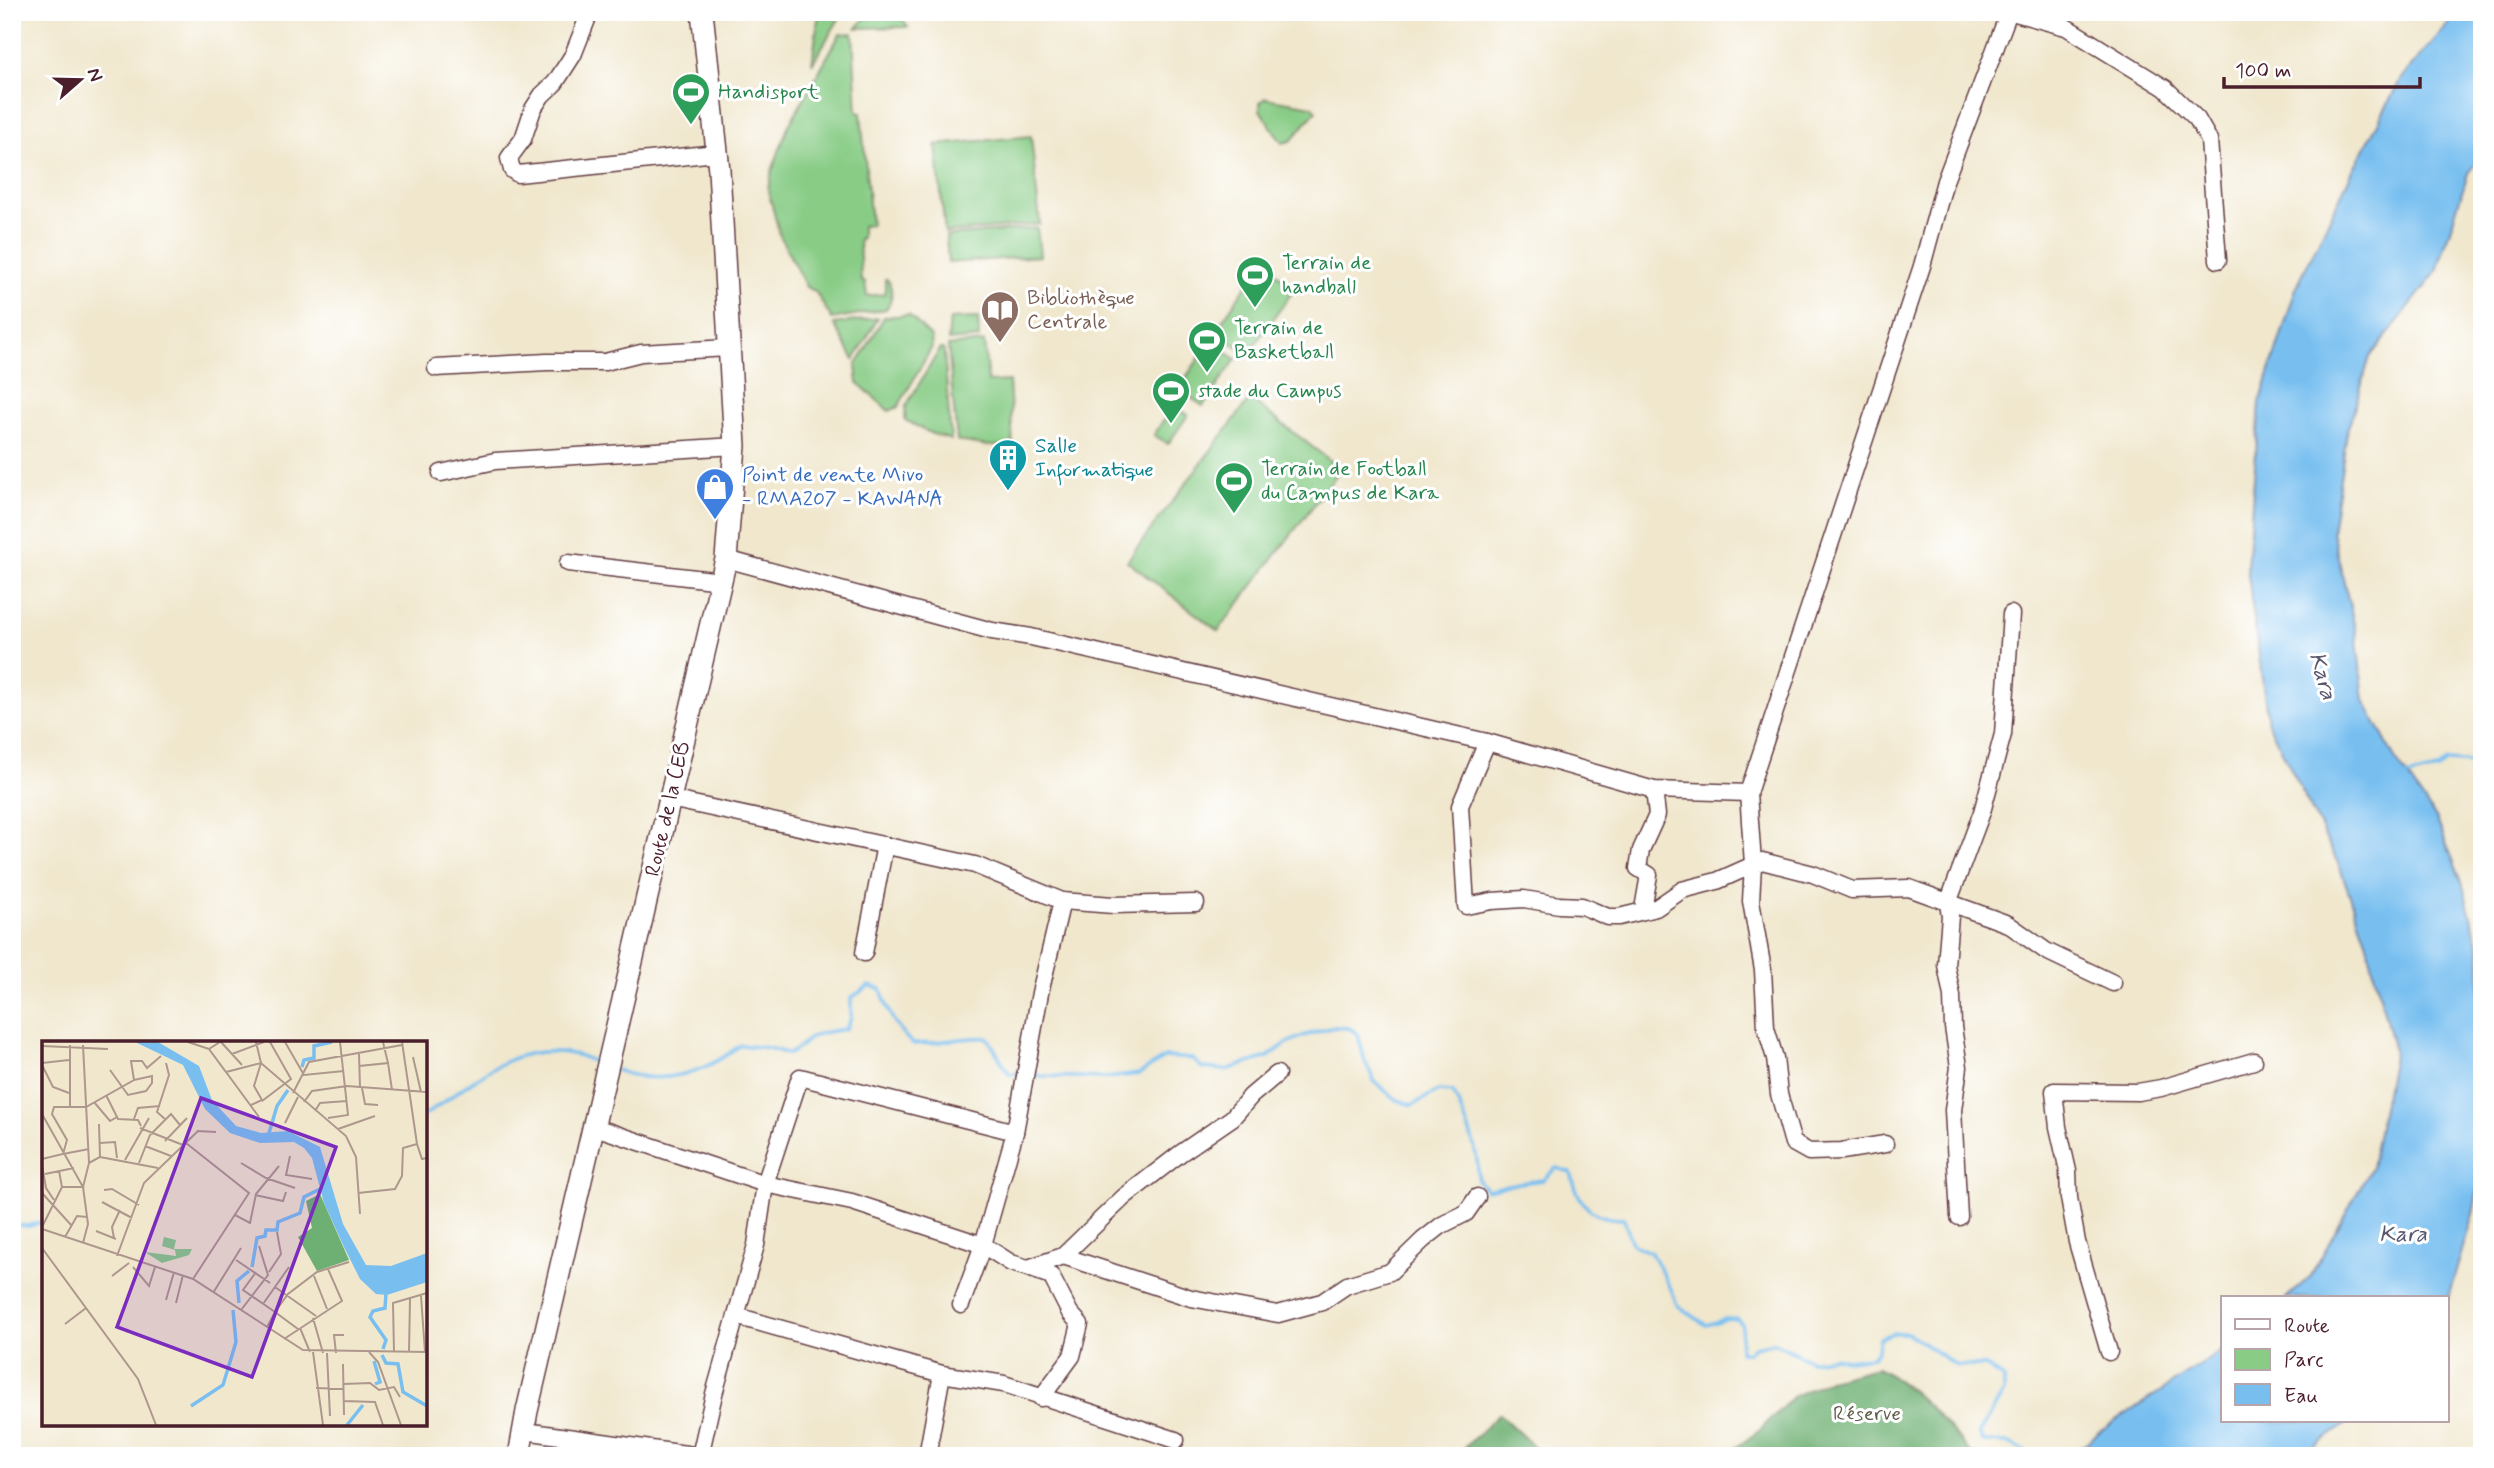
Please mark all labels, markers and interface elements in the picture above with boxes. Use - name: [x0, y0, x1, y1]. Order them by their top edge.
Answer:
- north arrow: [46, 46, 116, 116]
- scale bar: [2224, 46, 2420, 90]
- text: 100 m: [2235, 57, 2291, 85]
- text: N: [81, 64, 108, 85]
- sports icon: Handisport: [670, 71, 712, 126]
- place label: Handisport: [718, 78, 820, 106]
- place label: Terrain de handball: [1282, 249, 1371, 301]
- sports icon: Terrain de handball: [1234, 254, 1276, 309]
- place label: Bibliothèque Centrale: [1027, 284, 1135, 336]
- library icon: Bibliothèque Centrale: [979, 289, 1021, 344]
- place label: Terrain de Basketball: [1234, 314, 1334, 366]
- sports icon: Terrain de Basketball: [1186, 319, 1228, 374]
- sports icon: stade du Campus: [1150, 370, 1192, 425]
- place label: stade du Campus: [1198, 377, 1342, 405]
- place label: Salle Informatique: [1035, 432, 1154, 486]
- building icon: Salle Informatique: [987, 437, 1029, 492]
- place label: Terrain de Football du Campus de Kara: [1261, 455, 1440, 507]
- sports icon: Terrain de Football du Campus de Kara: [1213, 460, 1255, 515]
- place label: Point de vente Mivo - RMA207 - KAWANA: [742, 461, 943, 513]
- shop icon: Point de vente Mivo - RMA207 - KAWANA: [694, 466, 736, 521]
- water label: Kara: [2301, 649, 2343, 703]
- street label: Route de la CEB: [639, 739, 697, 879]
- inset map: [42, 1041, 427, 1426]
- water label: Kara: [2379, 1220, 2427, 1250]
- legend: [2221, 1296, 2448, 1422]
- text: Route: [2284, 1312, 2330, 1340]
- text: Parc: [2284, 1346, 2324, 1374]
- text: Eau: [2284, 1382, 2318, 1410]
- park label: Réserve: [1833, 1400, 1901, 1428]

